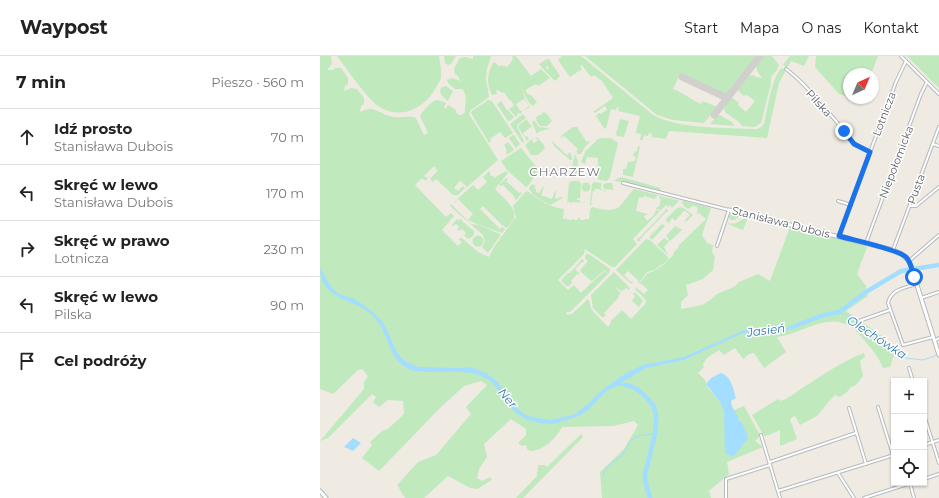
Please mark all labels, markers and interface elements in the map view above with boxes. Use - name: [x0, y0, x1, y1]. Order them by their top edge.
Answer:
- text: Waypost: [20, 16, 108, 39]
- text: Start: [684, 19, 718, 37]
- text: Mapa: [740, 19, 779, 37]
- text: O nas: [801, 19, 841, 37]
- text: Kontakt: [863, 19, 919, 37]
- north arrow: [843, 68, 879, 104]
- text: 7 min: [16, 72, 66, 92]
- text: Pieszo · 560 m: [211, 74, 304, 90]
- street label: Pilska: [803, 86, 835, 120]
- street label: Lotnicza: [869, 90, 899, 138]
- text: Idź prosto: [54, 119, 132, 138]
- route end: [835, 122, 853, 140]
- street label: Niepołomicka: [876, 124, 916, 200]
- icon: ahead: [16, 126, 38, 148]
- text: 70 m: [271, 129, 304, 145]
- text: Stanisława Dubois: [54, 138, 173, 154]
- district label: CHARZEW: [529, 164, 601, 179]
- street label: Pusta: [904, 172, 928, 206]
- text: Skręć w lewo: [54, 175, 158, 194]
- icon: left: [16, 182, 38, 204]
- text: 170 m: [266, 185, 304, 201]
- text: Stanisława Dubois: [54, 194, 173, 210]
- street label: Stanisława Dubois: [730, 203, 832, 241]
- text: Skręć w prawo: [54, 231, 170, 250]
- icon: right: [16, 238, 38, 260]
- text: 230 m: [263, 241, 304, 257]
- text: Lotnicza: [54, 250, 109, 266]
- route start: [905, 268, 923, 286]
- text: Skręć w lewo: [54, 287, 158, 306]
- icon: left: [16, 294, 38, 316]
- text: 90 m: [270, 297, 304, 313]
- text: Pilska: [54, 306, 92, 322]
- water label: Olechówka: [844, 312, 910, 362]
- water label: Jasień: [745, 320, 786, 340]
- icon: arrive: [16, 350, 38, 372]
- text: Cel podróży: [54, 351, 146, 370]
- map controls: [891, 378, 927, 486]
- button: +: [891, 378, 927, 414]
- water label: Ner: [495, 385, 521, 411]
- button: −: [891, 414, 927, 450]
- button: locate: [891, 450, 927, 486]

